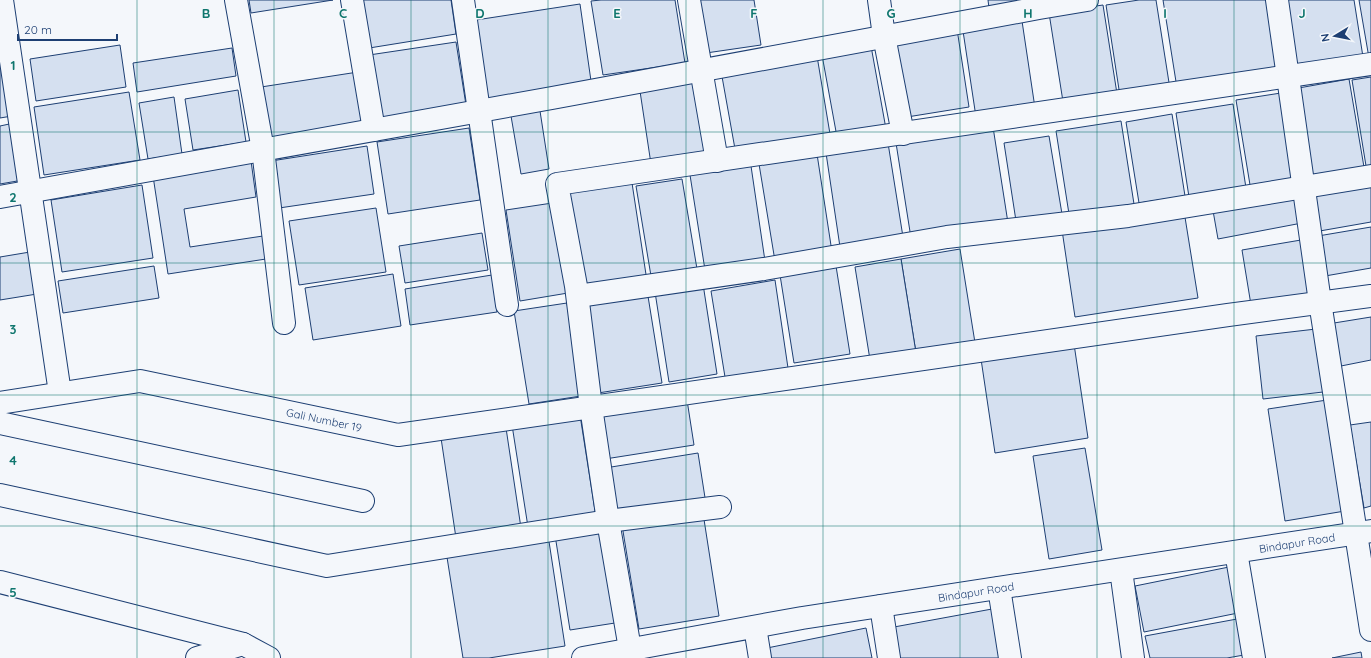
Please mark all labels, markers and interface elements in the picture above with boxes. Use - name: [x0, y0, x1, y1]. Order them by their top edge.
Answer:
- text: B: [202, 5, 210, 21]
- text: C: [339, 5, 347, 21]
- text: D: [475, 5, 485, 21]
- text: E: [613, 5, 621, 21]
- text: F: [750, 5, 758, 21]
- text: G: [886, 5, 896, 21]
- text: H: [1023, 5, 1033, 21]
- text: I: [1163, 5, 1167, 21]
- text: J: [1298, 5, 1306, 21]
- scale bar: [18, 16, 117, 42]
- north arrow: [1315, 16, 1355, 56]
- text: 20 m: [24, 22, 52, 37]
- text: N: [1318, 33, 1333, 43]
- text: 1: [10, 57, 16, 73]
- text: 2: [9, 189, 17, 205]
- text: 3: [10, 321, 17, 337]
- street label: Gali Number 19: [285, 405, 363, 435]
- text: 4: [9, 452, 17, 468]
- street label: Bindapur Road: [1258, 530, 1336, 556]
- street label: Bindapur Road: [937, 579, 1015, 605]
- text: 5: [9, 584, 17, 600]

